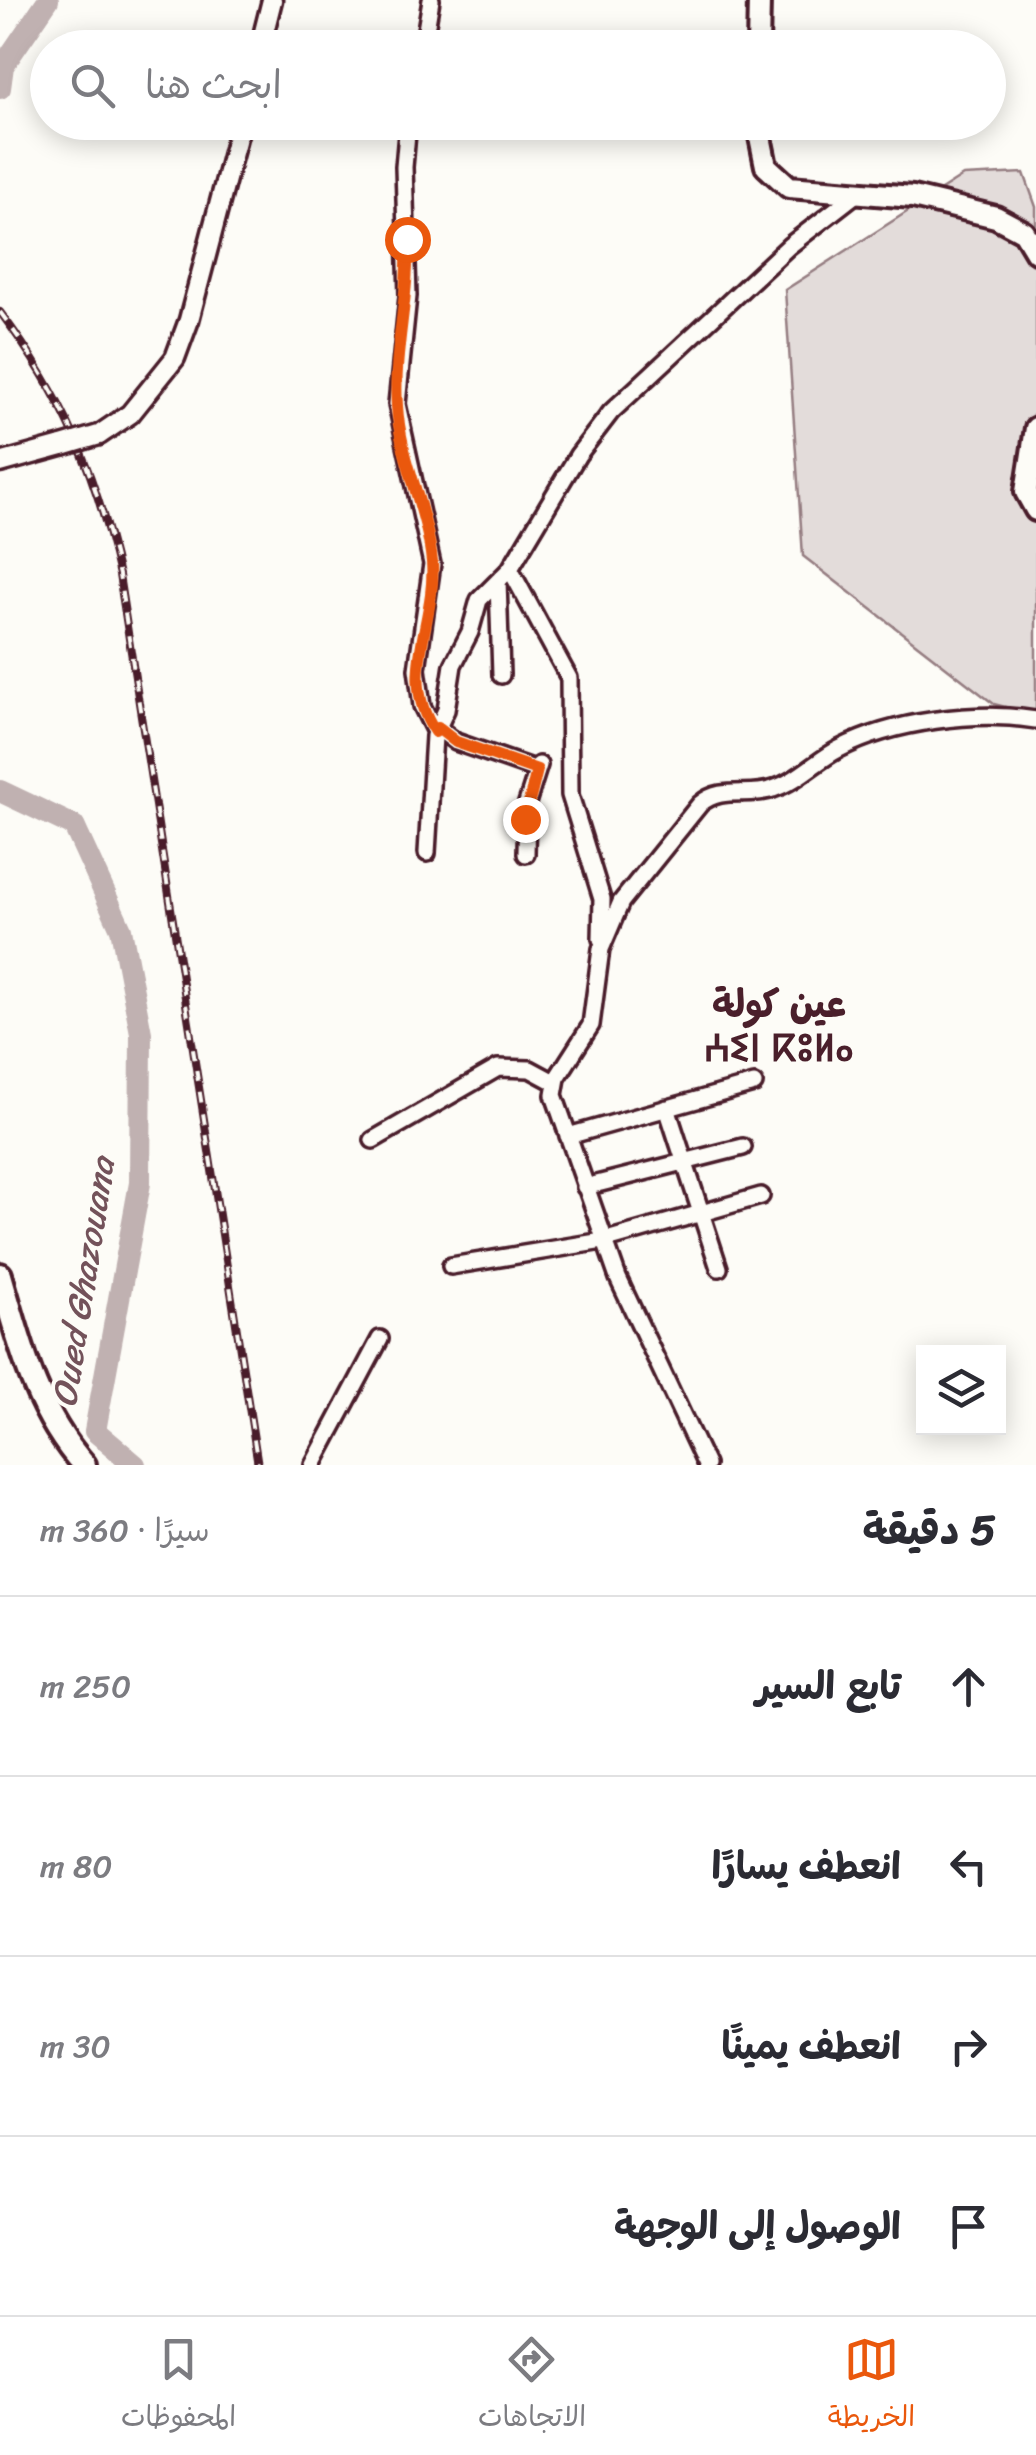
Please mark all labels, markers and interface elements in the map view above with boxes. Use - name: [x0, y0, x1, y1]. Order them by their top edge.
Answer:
- search box: [30, 30, 1006, 140]
- text: ابحث هنا: [145, 52, 282, 119]
- icon: search: [65, 58, 120, 113]
- route start: [385, 217, 431, 263]
- route end: [503, 797, 549, 843]
- district label: عين كولة ⵄⵉⵏ ⴽⵓⵍⴰ: [704, 971, 854, 1082]
- water label: Oued Ghazouana: [33, 1150, 134, 1411]
- map controls: [916, 1345, 1006, 1435]
- button: layers: [916, 1345, 1006, 1435]
- text: 5 دقيقة: [863, 1493, 996, 1567]
- text: سيرًا · 360 m: [40, 1502, 210, 1559]
- text: تابع السير: [756, 1653, 901, 1720]
- text: 250 m: [40, 1658, 131, 1715]
- icon: ahead: [941, 1659, 996, 1714]
- text: انعطف يسارًا: [712, 1833, 901, 1900]
- text: 80 m: [40, 1838, 112, 1895]
- icon: left: [941, 1839, 996, 1894]
- text: انعطف يمينًا: [721, 2013, 901, 2080]
- text: 30 m: [40, 2018, 111, 2075]
- icon: right: [941, 2019, 996, 2074]
- text: الوصول إلى الوجهة: [614, 2193, 901, 2260]
- icon: arrive: [941, 2199, 996, 2254]
- tab: المحفوظات: [121, 2332, 236, 2441]
- tab: الاتجاهات: [478, 2332, 586, 2441]
- tab: الخريطة: [828, 2332, 915, 2441]

